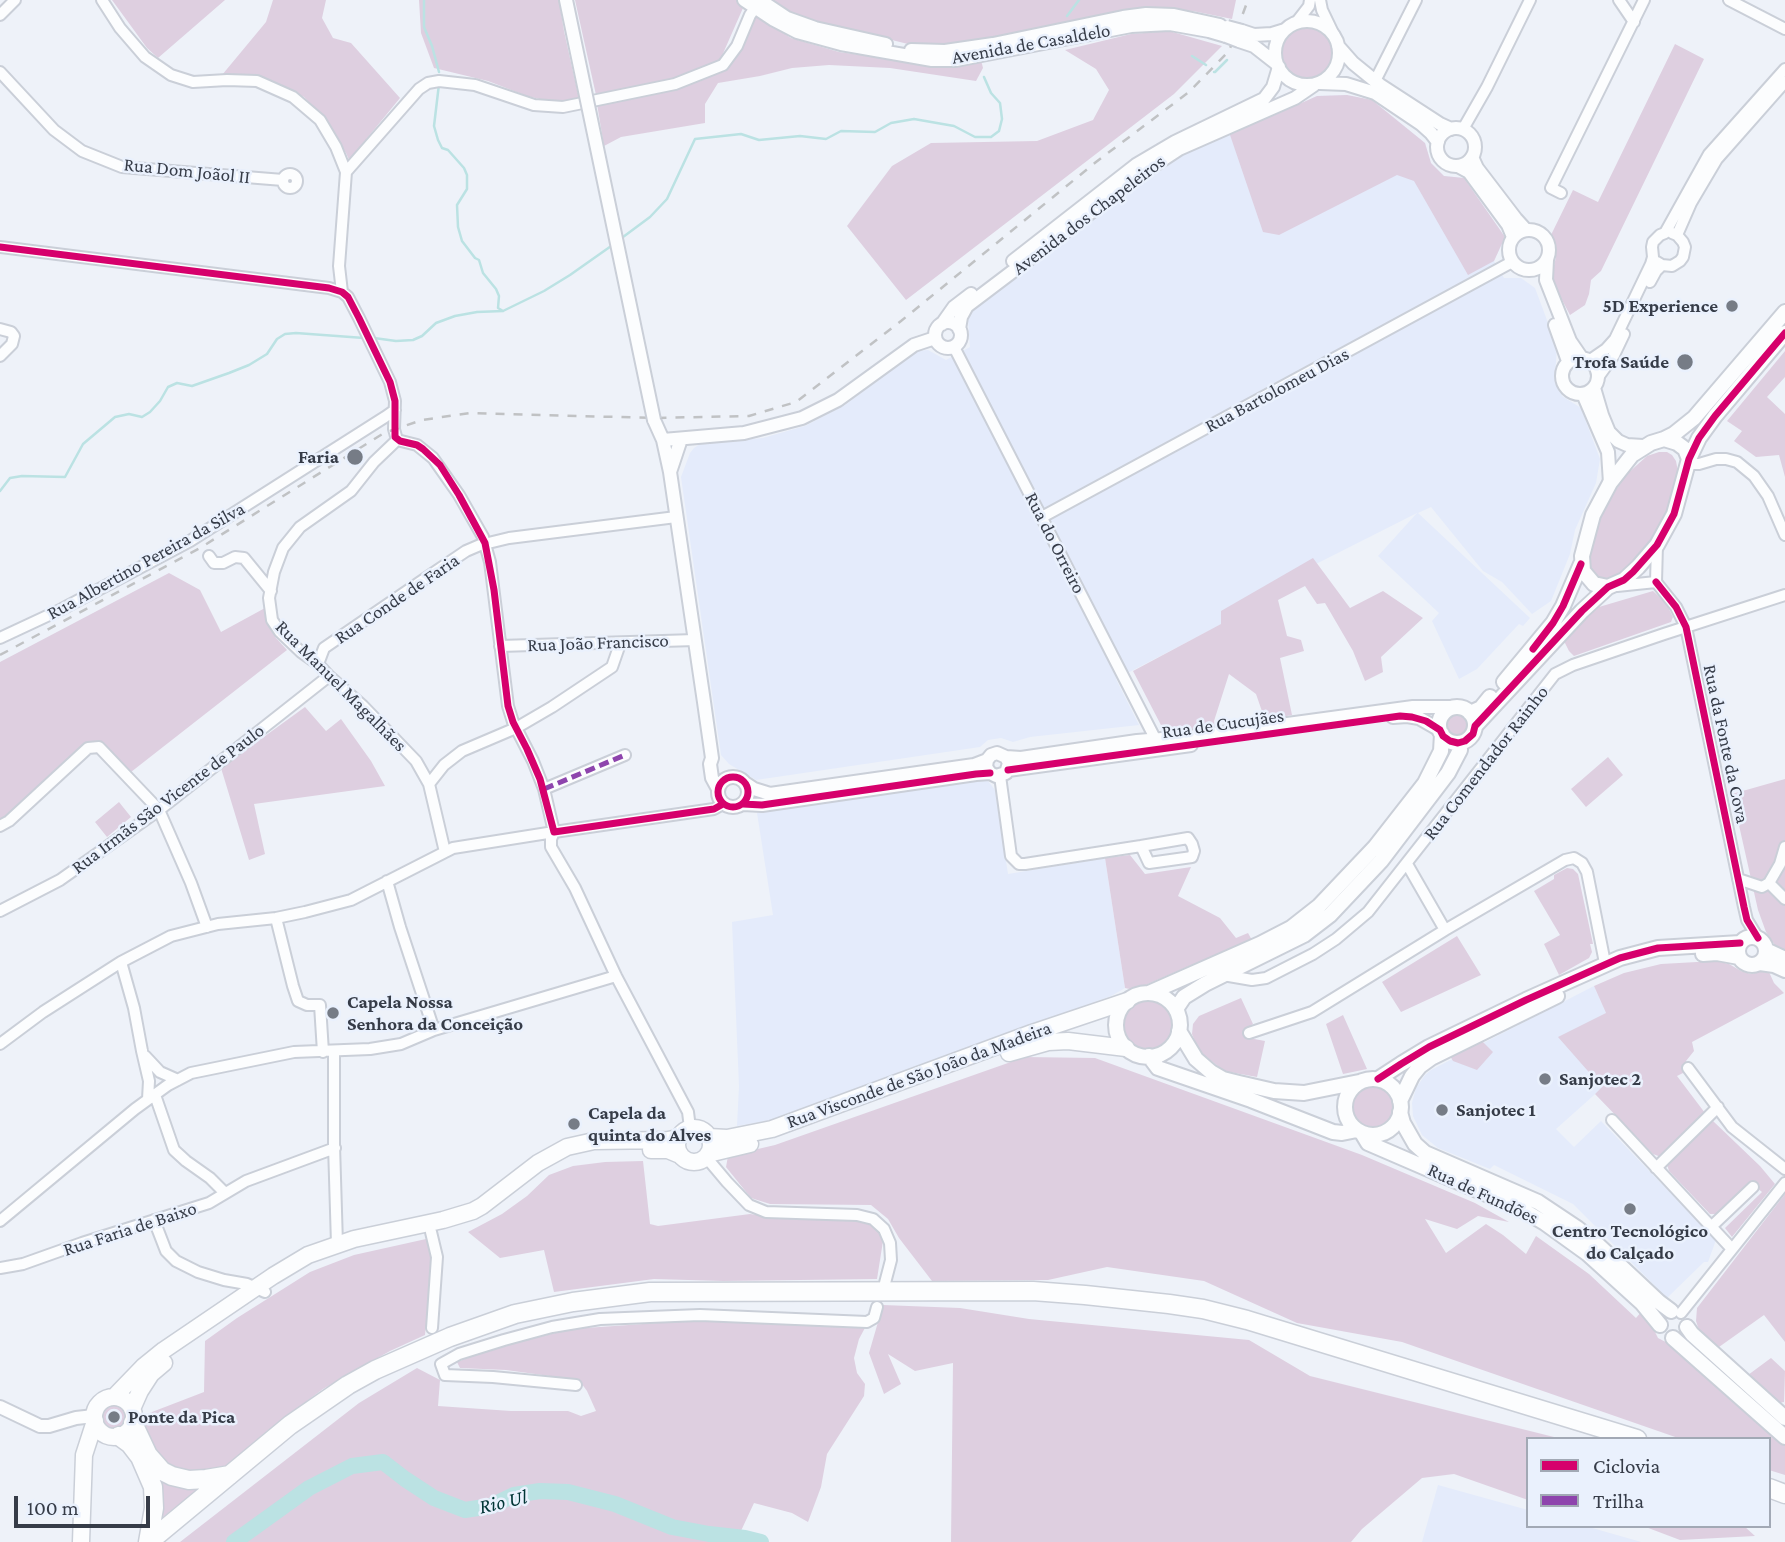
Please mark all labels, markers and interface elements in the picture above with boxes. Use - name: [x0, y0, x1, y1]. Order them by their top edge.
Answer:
- street label: Avenida de Casaldelo: [950, 19, 1112, 69]
- street label: Avenida dos Chapeleiros: [1008, 150, 1170, 280]
- street label: Rua Dom Joãol II: [123, 153, 251, 189]
- place label: 5D Experience: [1602, 295, 1718, 317]
- marker: 5D Experience: [1724, 298, 1740, 314]
- street label: Rua Bartolomeu Dias: [1201, 342, 1353, 438]
- place label: Trofa Saúde: [1573, 351, 1669, 373]
- marker: Trofa Saúde: [1675, 352, 1695, 372]
- place label: Faria: [298, 446, 339, 468]
- marker: Faria: [345, 447, 365, 467]
- street label: Rua do Orreiro: [1020, 489, 1090, 597]
- street label: Rua Albertino Pereira da Silva: [43, 497, 249, 625]
- street label: Rua Conde de Faria: [330, 549, 464, 649]
- street label: Rua Manuel Magalhães: [270, 615, 412, 757]
- street label: Rua João Francisco: [527, 629, 669, 657]
- street label: Rua da Fonte da Cova: [1698, 662, 1754, 826]
- street label: Rua Comendador Rainho: [1419, 681, 1553, 845]
- street label: Rua de Cucujães: [1160, 704, 1286, 744]
- street label: Rua Irmãs São Vicente de Paulo: [67, 719, 269, 879]
- place label: Capela Nossa Senhora da Conceição: [347, 991, 523, 1035]
- marker: Capela Nossa Senhora da Conceição: [325, 1005, 341, 1021]
- street label: Rua Visconde de São João da Madeira: [784, 1016, 1054, 1134]
- place label: Sanjotec 2: [1559, 1068, 1641, 1090]
- marker: Sanjotec 2: [1537, 1071, 1553, 1087]
- place label: Sanjotec 1: [1456, 1099, 1536, 1121]
- place label: Capela da quinta do Alves: [588, 1102, 711, 1146]
- marker: Sanjotec 1: [1434, 1102, 1450, 1118]
- marker: Capela da quinta do Alves: [566, 1116, 582, 1132]
- street label: Rua de Fundões: [1424, 1158, 1542, 1230]
- street label: Rua Faria de Baixo: [61, 1197, 199, 1261]
- marker: Centro Tecnológico do Calçado: [1622, 1201, 1638, 1217]
- place label: Centro Tecnológico do Calçado: [1552, 1220, 1708, 1264]
- place label: Ponte da Pica: [128, 1406, 235, 1428]
- marker: Ponte da Pica: [106, 1409, 122, 1425]
- legend: [1526, 1437, 1771, 1528]
- text: Ciclovia: [1593, 1454, 1660, 1478]
- scale bar: [18, 1482, 154, 1526]
- water label: Rio Ul: [476, 1484, 530, 1520]
- text: Trilha: [1593, 1489, 1644, 1513]
- text: 100 m: [27, 1496, 79, 1520]

